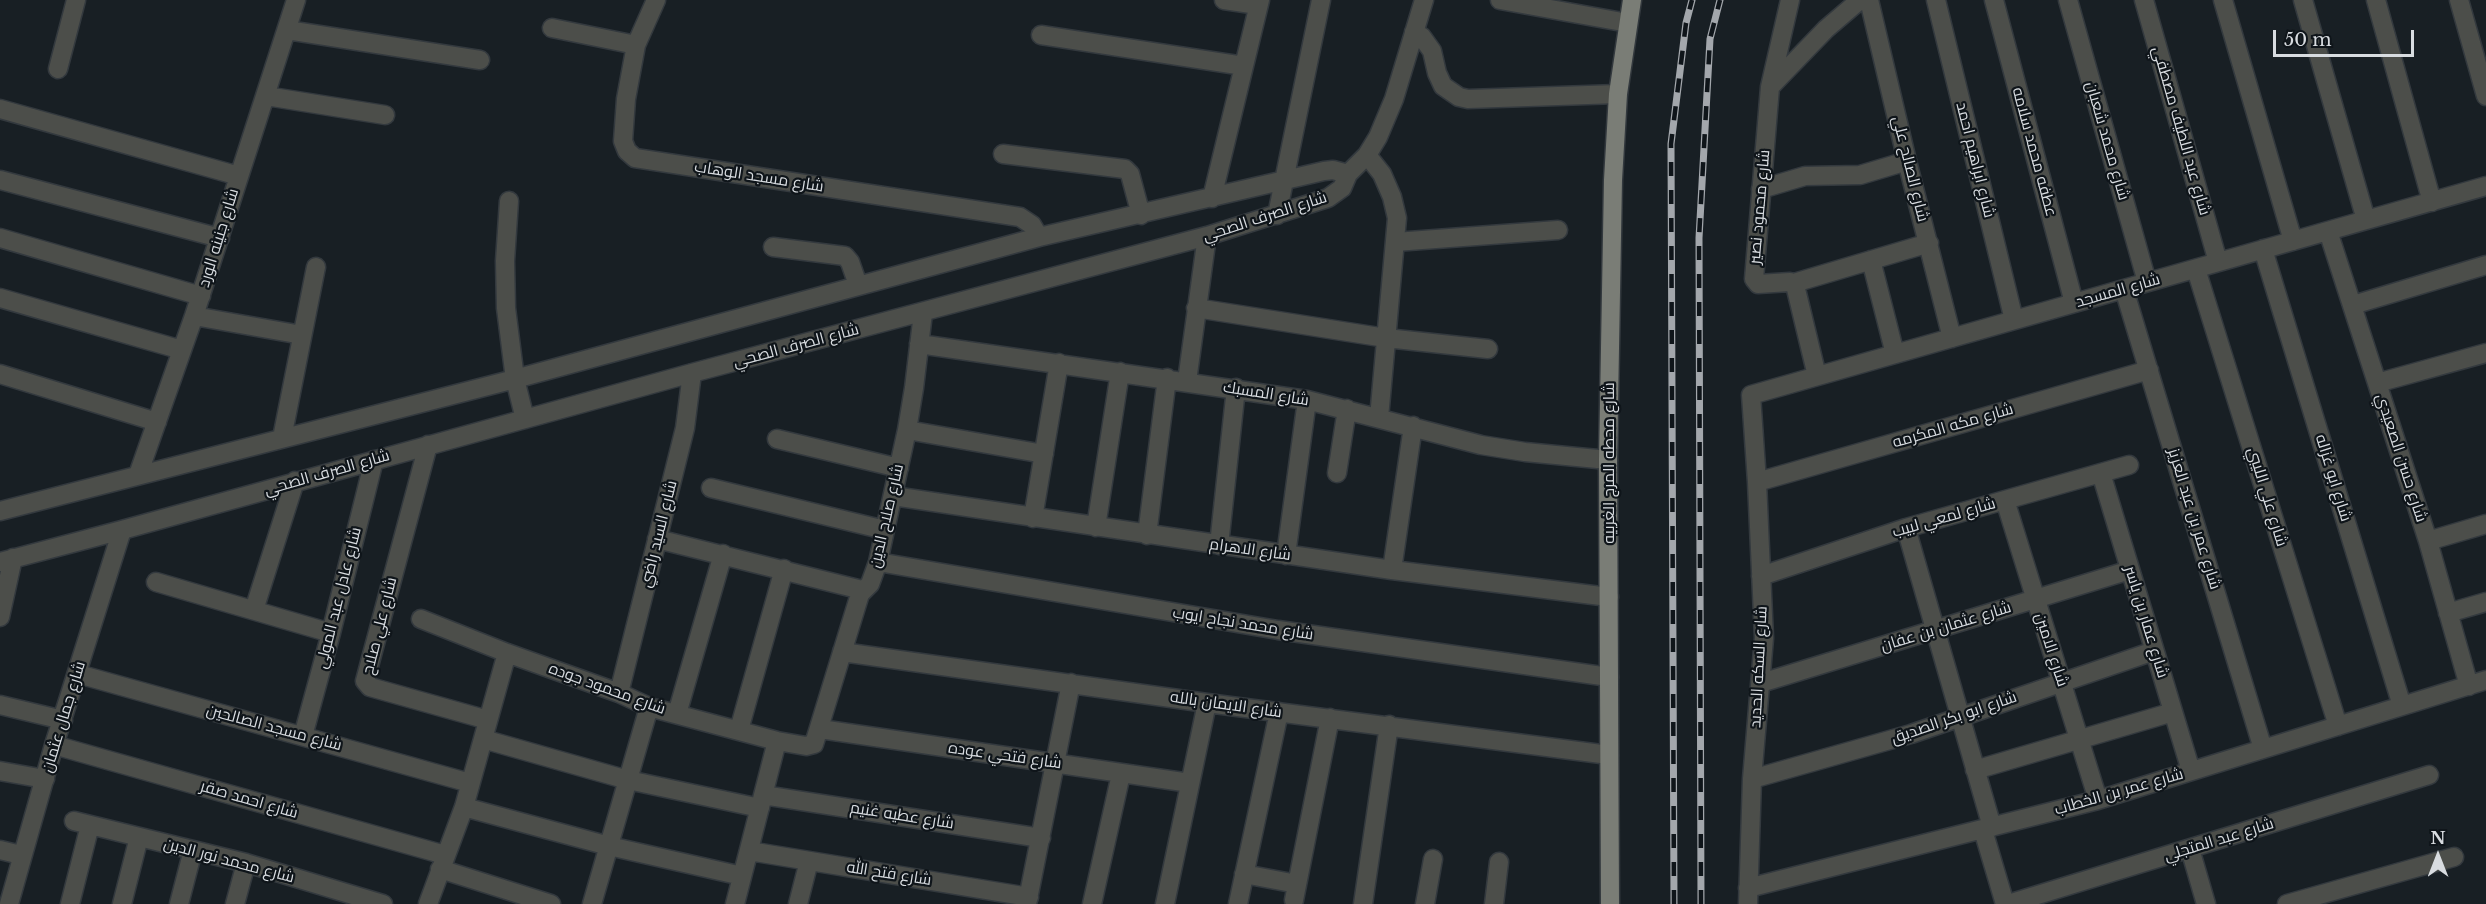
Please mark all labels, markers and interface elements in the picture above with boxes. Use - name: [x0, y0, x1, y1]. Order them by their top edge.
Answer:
- scale bar: [2276, 18, 2417, 56]
- text: 50 m: [2284, 29, 2332, 51]
- street label: شارع عبد اللطيف مصطفي: [2148, 44, 2214, 218]
- street label: شارع محمد شعبان: [2081, 79, 2133, 203]
- street label: عطفه محمد سلامه: [2008, 85, 2060, 219]
- street label: شارع ابراهيم احمد: [1951, 100, 1999, 220]
- street label: شارع الصالح علي: [1888, 114, 1932, 224]
- street label: شارع محمود نصير: [1745, 149, 1775, 265]
- street label: شارع مسجد الوهاب: [693, 157, 825, 197]
- street label: شارع جنينه الورد: [195, 186, 243, 290]
- street label: شارع الصرف الصحي: [1200, 188, 1330, 246]
- street label: شارع المسجد: [2074, 270, 2162, 312]
- street label: شارع الصرف الصحي: [731, 320, 861, 372]
- street label: شارع المسبك: [1222, 378, 1310, 410]
- street label: شارع محطه المرج الغربيه: [1599, 382, 1619, 544]
- street label: شارع حسن الصعيدي: [2371, 391, 2431, 525]
- street label: شارع مكه المكرمه: [1890, 400, 2016, 452]
- street label: شارع ابو غزاله: [2311, 432, 2355, 524]
- street label: شارع علي الليبي: [2243, 445, 2291, 549]
- street label: شارع الصرف الصحي: [262, 446, 392, 500]
- street label: شارع عمر بن عبد العزيز: [2163, 446, 2225, 592]
- street label: شارع صلاح الدين: [866, 462, 908, 570]
- street label: شارع السيد راضي: [636, 478, 682, 590]
- street label: شارع لمعي لبيب: [1890, 494, 1998, 542]
- street label: شارع عادل عبد المولي: [312, 525, 366, 671]
- street label: شارع الاهرام: [1208, 535, 1292, 565]
- street label: شارع عمار بن ياسر: [2120, 564, 2172, 680]
- street label: شارع علي صلاح: [359, 575, 401, 677]
- street label: شارع عثمان بن عفان: [1878, 598, 2014, 656]
- street label: شارع محمد نجاح ايوب: [1171, 603, 1315, 645]
- street label: شارع السكه الحديد: [1746, 606, 1772, 728]
- street label: شارع الامين: [2030, 611, 2072, 689]
- street label: شارع جمال عثمان: [38, 659, 90, 775]
- street label: شارع محمود جوده: [546, 659, 668, 719]
- street label: شارع ابو بكر الصديق: [1889, 687, 2019, 749]
- street label: شارع الايمان بالله: [1169, 688, 1283, 722]
- street label: شارع مسجد الصالحين: [204, 701, 344, 755]
- street label: شارع فتحي عوده: [947, 739, 1063, 773]
- street label: شارع عمر بن الخطاب: [2052, 764, 2186, 820]
- street label: شارع احمد صقر: [198, 777, 300, 823]
- street label: شارع عطيه غنيم: [849, 798, 955, 834]
- street label: شارع عبد المتجلي: [2162, 814, 2276, 866]
- north arrow: [2408, 826, 2468, 886]
- text: N: [2430, 828, 2446, 848]
- street label: شارع محمد نور الدين: [162, 834, 296, 888]
- street label: شارع فتح الله: [845, 858, 933, 890]

